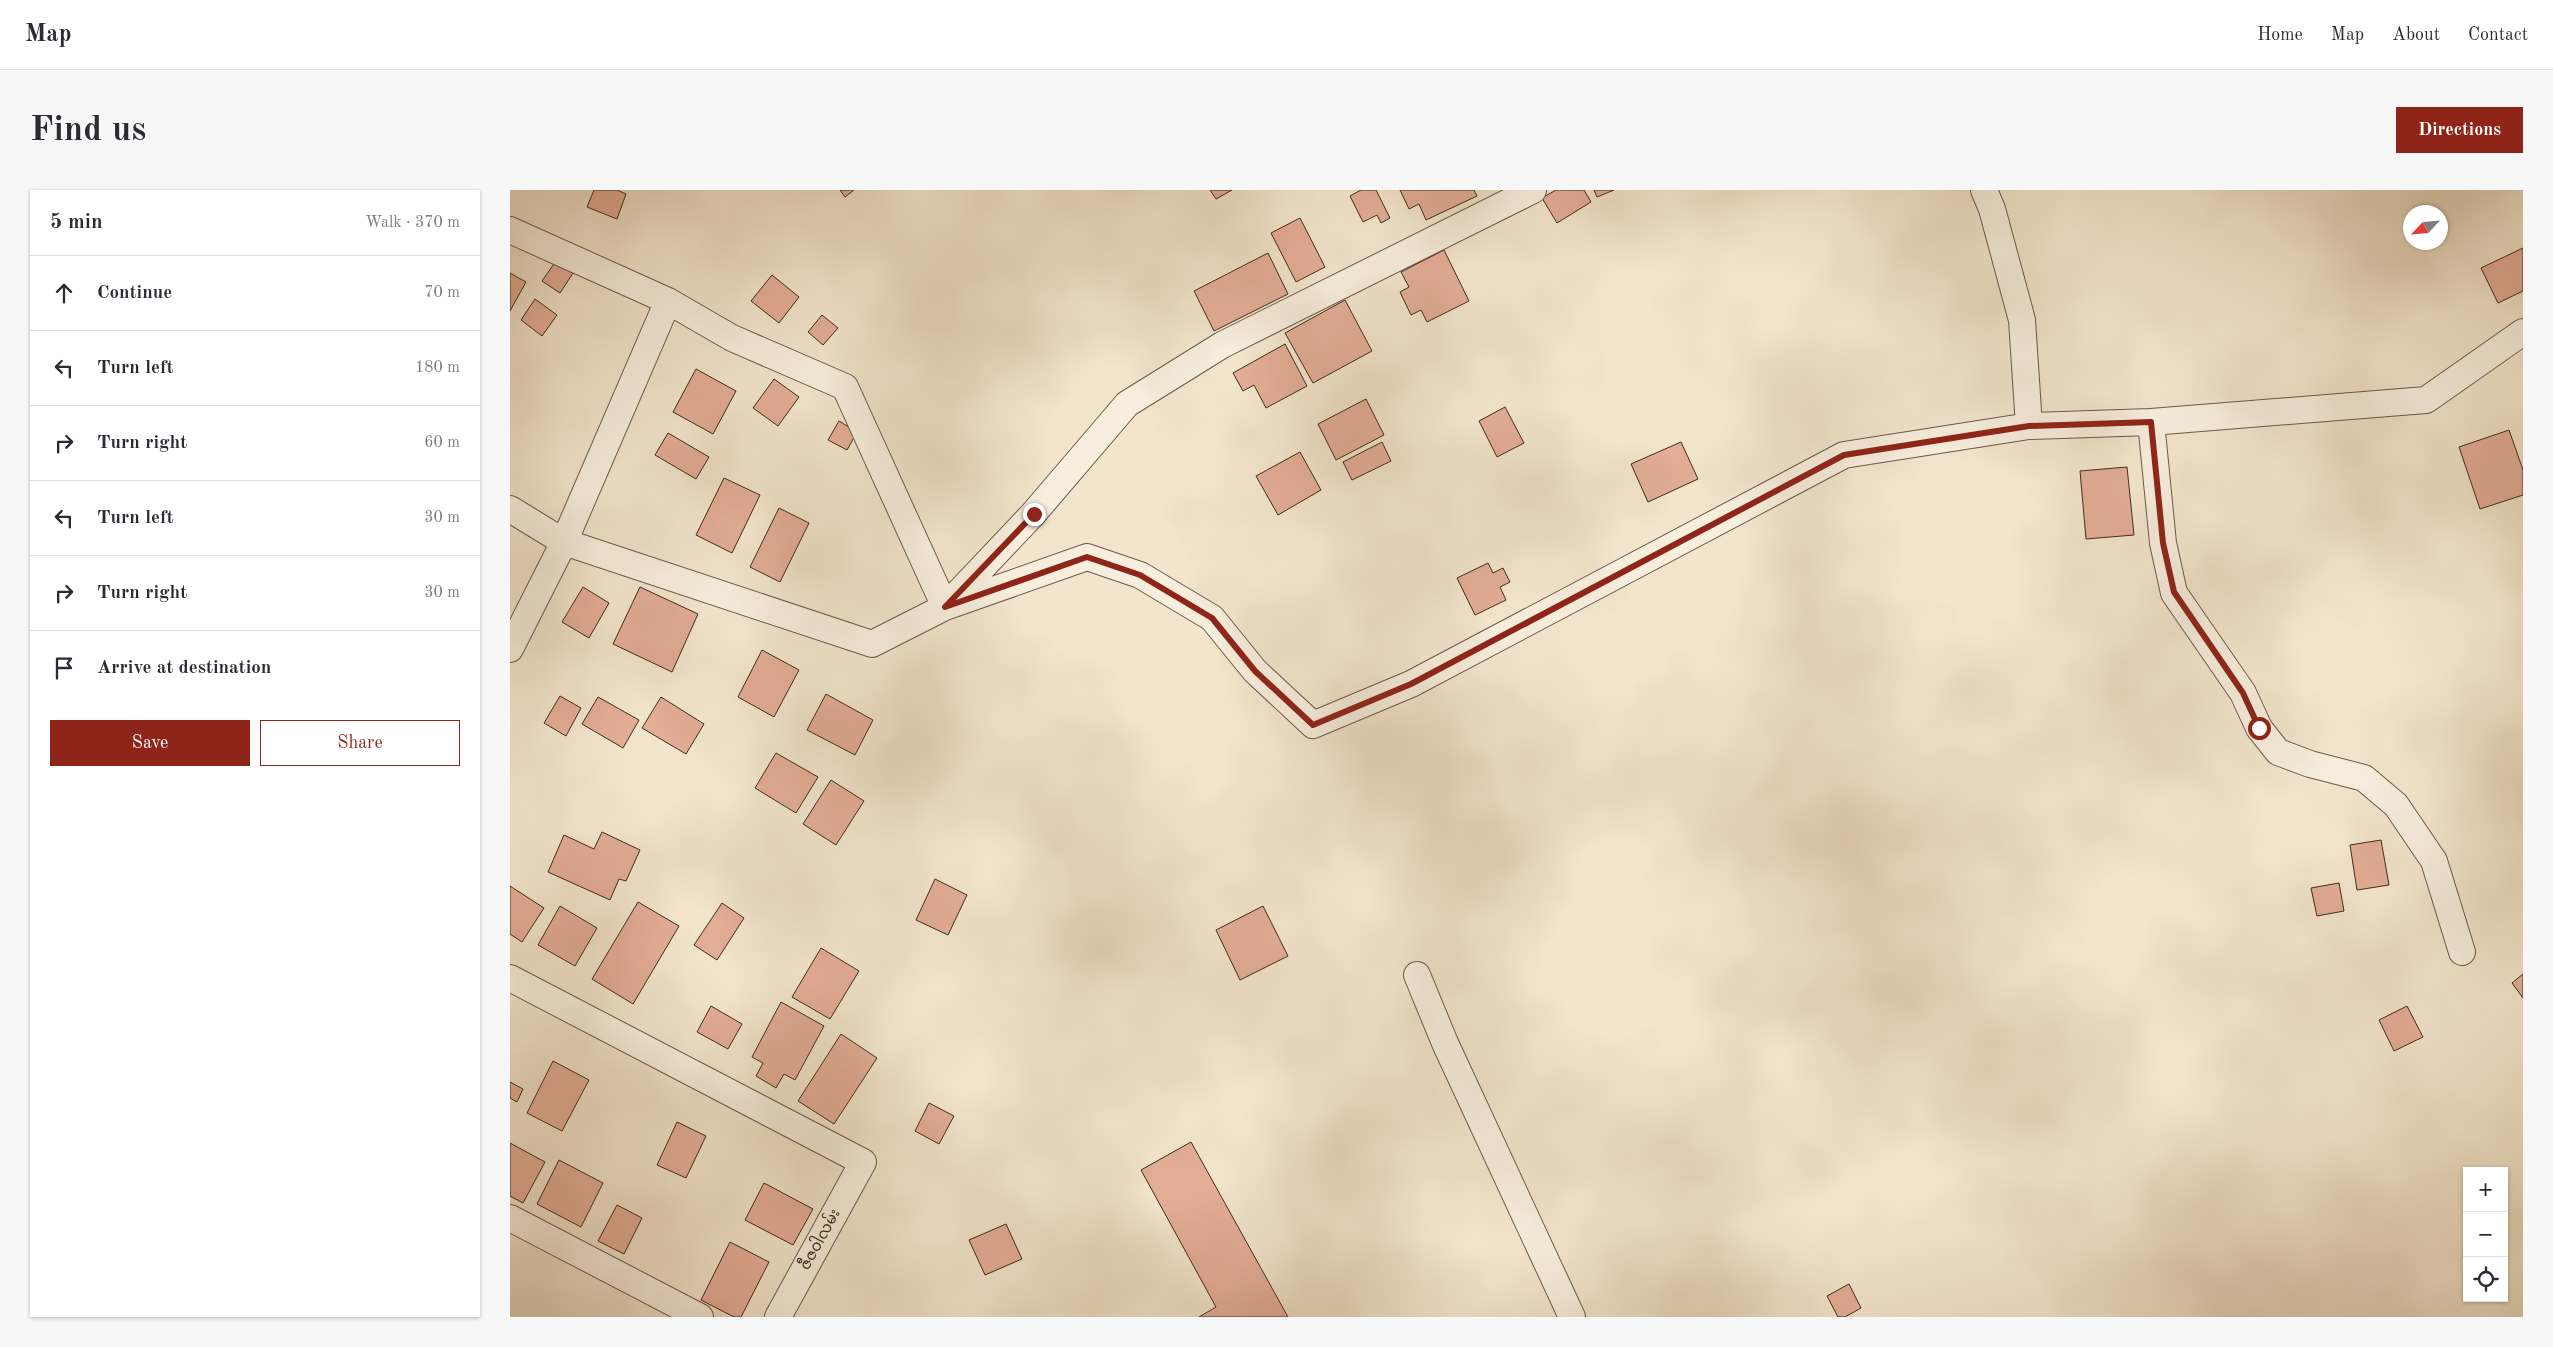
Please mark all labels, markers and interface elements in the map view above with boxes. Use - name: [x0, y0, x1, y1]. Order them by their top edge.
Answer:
- text: Map: [25, 23, 72, 47]
- text: Home: [2257, 26, 2303, 44]
- text: Map: [2331, 26, 2364, 44]
- text: About: [2392, 26, 2440, 44]
- text: Contact: [2468, 26, 2528, 44]
- button: Directions: [2396, 107, 2523, 153]
- text: Find us: [30, 113, 146, 148]
- north arrow: [2403, 205, 2448, 250]
- text: 5 min: [50, 212, 103, 233]
- text: Walk · 370 m: [365, 215, 460, 231]
- icon: ahead: [50, 279, 78, 307]
- text: Continue: [97, 284, 172, 303]
- text: 70 m: [424, 285, 460, 301]
- icon: left: [50, 354, 78, 382]
- text: Turn left: [97, 359, 174, 378]
- text: 180 m: [415, 360, 460, 376]
- icon: right: [50, 429, 78, 457]
- text: Turn right: [97, 434, 187, 453]
- text: 60 m: [424, 435, 460, 451]
- route end: [1023, 503, 1046, 526]
- icon: left: [50, 504, 78, 532]
- text: Turn left: [97, 509, 174, 528]
- text: 30 m: [424, 510, 460, 526]
- icon: right: [50, 579, 78, 607]
- text: Turn right: [97, 584, 187, 603]
- text: 30 m: [424, 585, 460, 601]
- icon: arrive: [50, 654, 78, 682]
- text: Arrive at destination: [97, 659, 271, 678]
- route start: [2248, 717, 2271, 740]
- button: Save: [50, 720, 250, 766]
- button: Share: [260, 720, 460, 766]
- map controls: [2463, 1167, 2508, 1302]
- button: +: [2463, 1167, 2508, 1212]
- street label: ဇီဇဝါလမ်း: [795, 1205, 844, 1273]
- button: −: [2463, 1212, 2508, 1257]
- button: locate: [2463, 1257, 2508, 1302]

